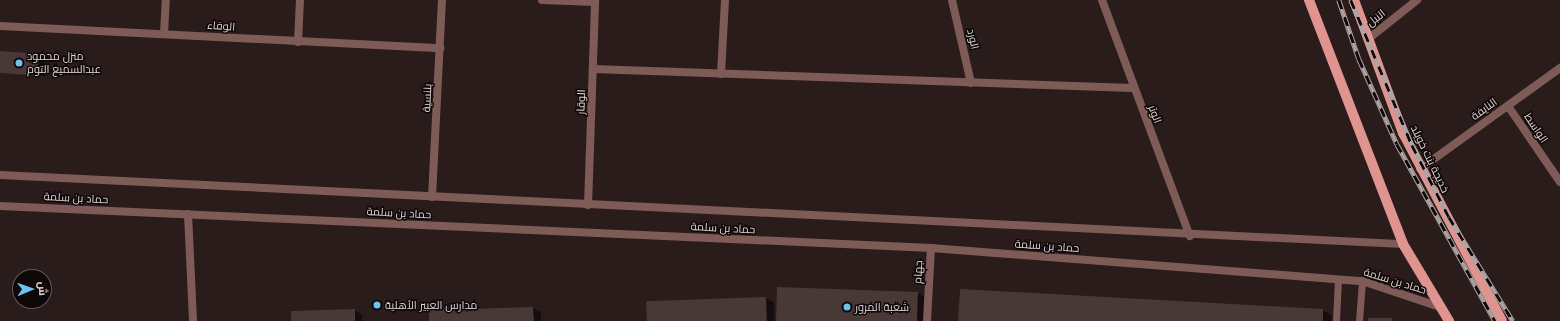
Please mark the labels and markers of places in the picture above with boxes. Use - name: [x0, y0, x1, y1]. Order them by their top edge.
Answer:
- place label: منزل محمود عبدالسميع التوم: [27, 50, 101, 76]
- marker: منزل محمود عبدالسميع التوم: [14, 58, 24, 68]
- place label: مدارس العبير الأهلية: [385, 298, 477, 312]
- marker: مدارس العبير الأهلية: [372, 300, 382, 310]
- place label: شعبة المرور: [855, 300, 909, 314]
- marker: شعبة المرور: [842, 302, 852, 312]

